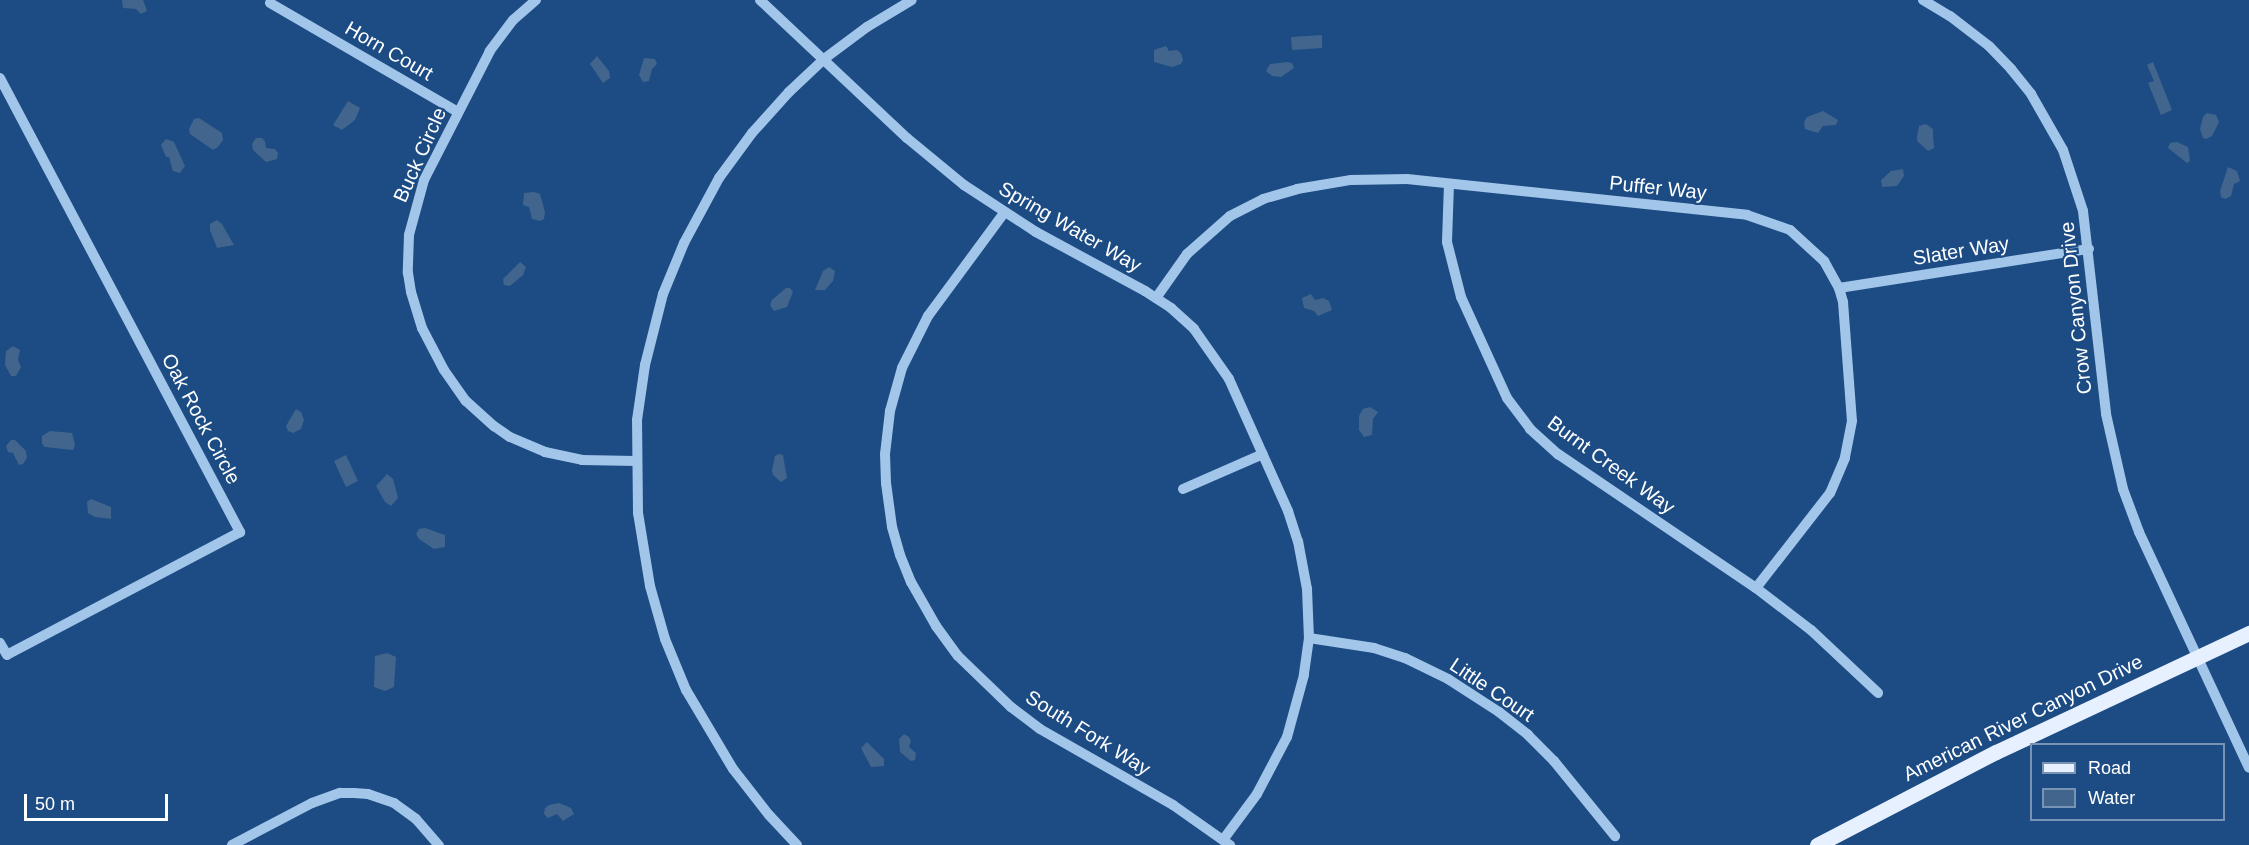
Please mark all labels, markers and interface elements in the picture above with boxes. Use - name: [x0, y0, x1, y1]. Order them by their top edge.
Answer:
- street label: Horn Court: [341, 16, 437, 86]
- street label: Buck Circle: [388, 104, 452, 206]
- street label: Puffer Way: [1608, 171, 1708, 205]
- street label: Spring Water Way: [994, 176, 1146, 278]
- street label: Crow Canyon Drive: [2055, 221, 2097, 395]
- street label: Slater Way: [1911, 232, 2011, 270]
- street label: Oak Rock Circle: [156, 350, 246, 488]
- street label: Burnt Creek Way: [1543, 411, 1679, 519]
- street label: American River Canyon Drive: [1899, 649, 2147, 787]
- street label: Little Court: [1445, 653, 1539, 727]
- street label: South Fork Way: [1021, 685, 1155, 781]
- legend: [2030, 743, 2225, 821]
- text: Road: [2088, 758, 2131, 778]
- scale bar: [27, 782, 171, 820]
- text: Water: [2088, 788, 2135, 808]
- text: 50 m: [35, 794, 75, 814]

